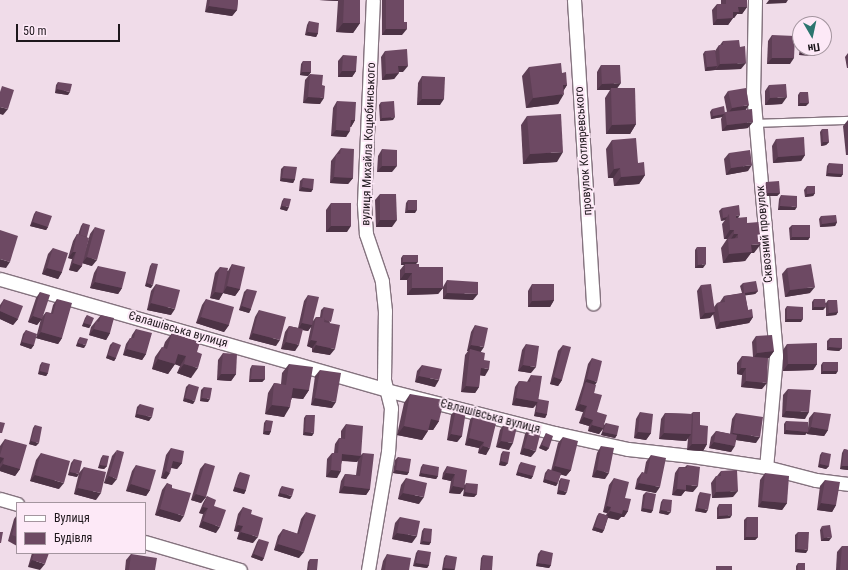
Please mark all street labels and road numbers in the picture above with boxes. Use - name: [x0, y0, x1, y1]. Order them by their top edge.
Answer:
- street label: вулиця Михайла Коцюбинського: [359, 62, 379, 226]
- street label: провулок Котляревського: [572, 86, 596, 216]
- street label: Сквозний провулок: [754, 185, 776, 283]
- street label: Євлашівська вулиця: [127, 309, 229, 351]
- street label: Євлашівська вулиця: [438, 397, 542, 437]

